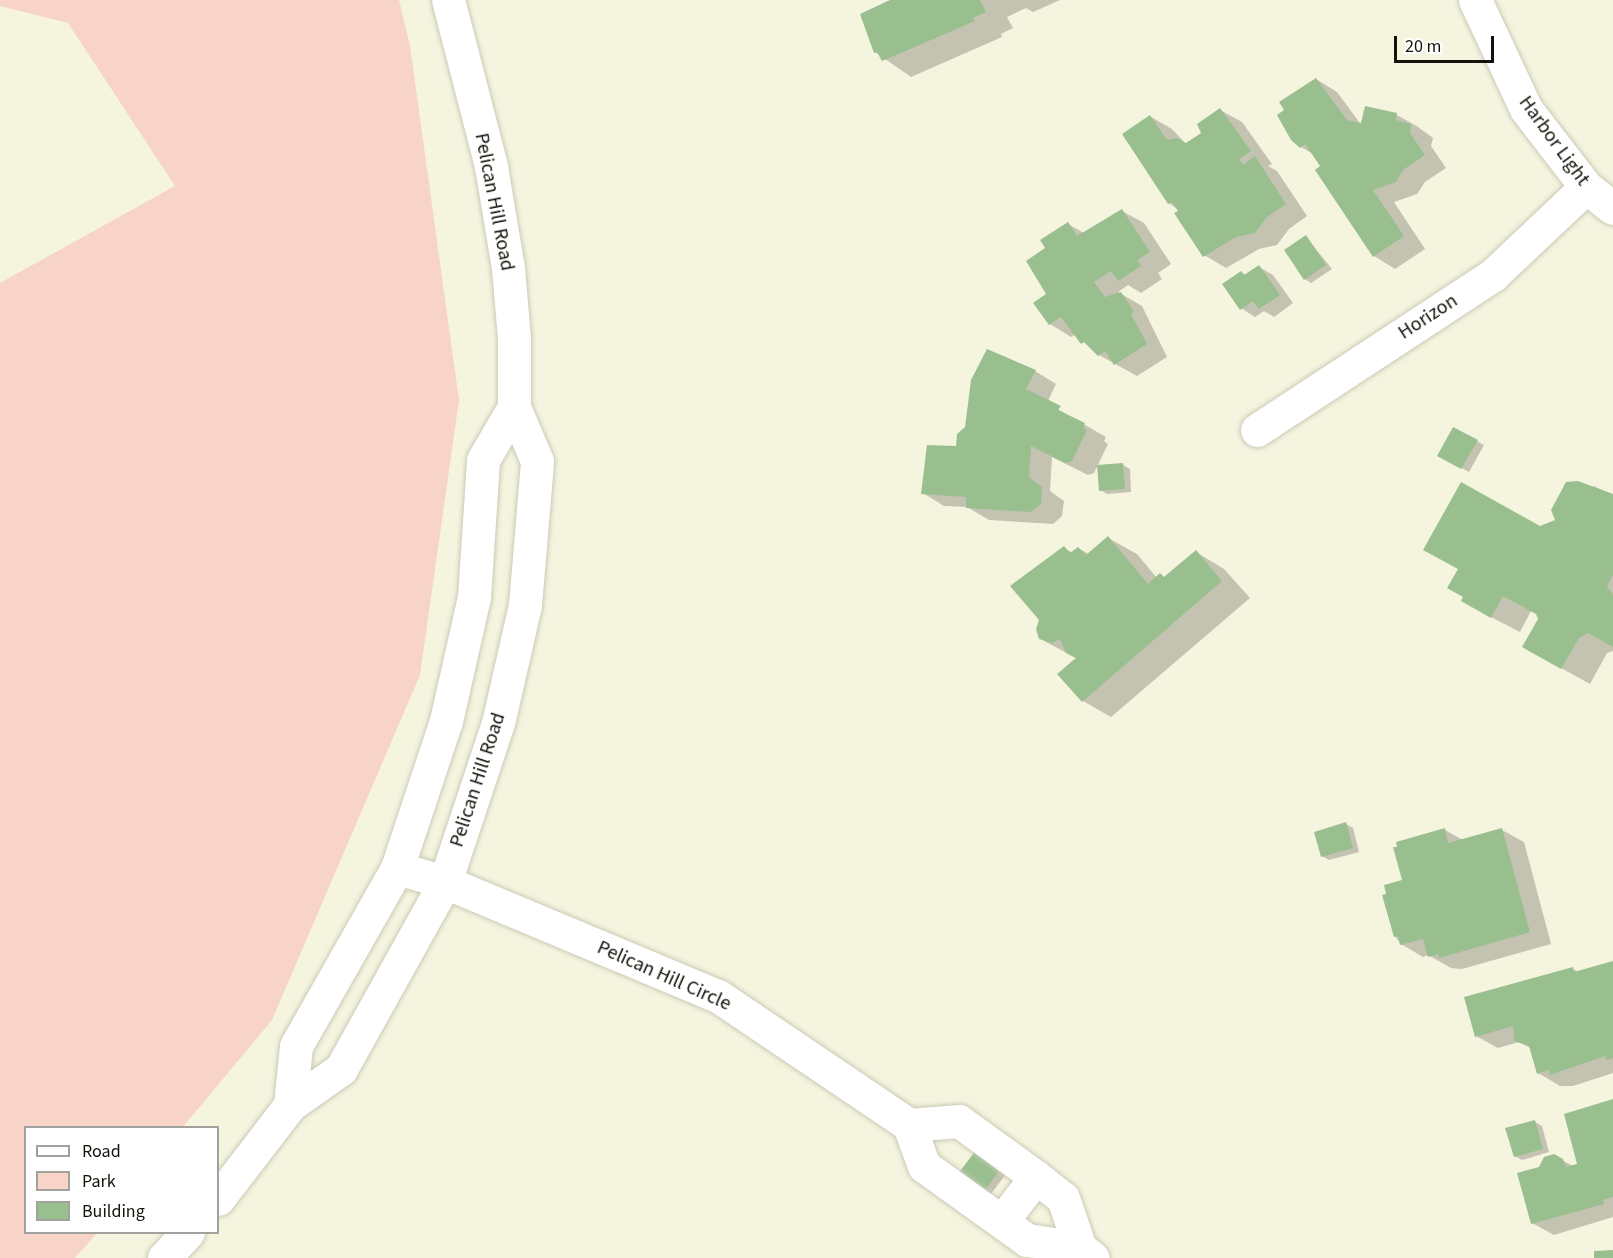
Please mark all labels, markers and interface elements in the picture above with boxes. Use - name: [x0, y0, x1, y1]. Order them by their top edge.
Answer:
- scale bar: [1397, 24, 1498, 62]
- text: 20 m: [1405, 34, 1441, 59]
- street label: Harbor Light: [1513, 91, 1595, 191]
- street label: Pelican Hill Road: [469, 131, 519, 273]
- street label: Horizon: [1394, 289, 1462, 345]
- street label: Pelican Hill Road: [445, 710, 511, 850]
- street label: Pelican Hill Circle: [593, 936, 735, 1016]
- legend: [24, 1126, 219, 1234]
- text: Road: [82, 1139, 121, 1164]
- text: Park: [82, 1169, 116, 1194]
- text: Building: [82, 1199, 145, 1224]

